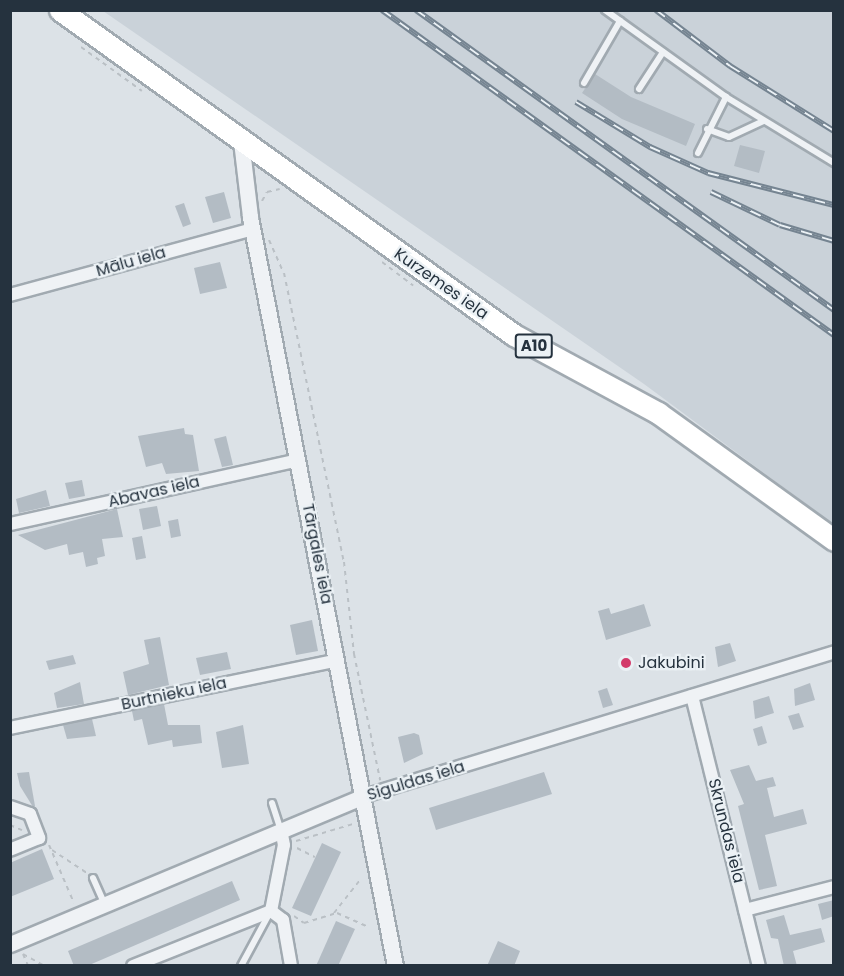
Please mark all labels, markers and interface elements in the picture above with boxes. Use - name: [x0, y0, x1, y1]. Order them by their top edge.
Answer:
- street label: Mālu iela: [94, 243, 168, 281]
- street label: Kurzemes iela: [390, 244, 492, 324]
- road number: A10: [514, 334, 554, 358]
- street label: Abavas iela: [106, 472, 202, 512]
- street label: Tārgales iela: [298, 502, 336, 606]
- place label: Jakubini: [638, 653, 705, 673]
- marker: Jakubini: [619, 656, 633, 670]
- street label: Burtnieku iela: [120, 673, 228, 715]
- street label: Siguldas iela: [365, 757, 467, 805]
- street label: Skrundas iela: [704, 777, 748, 885]

